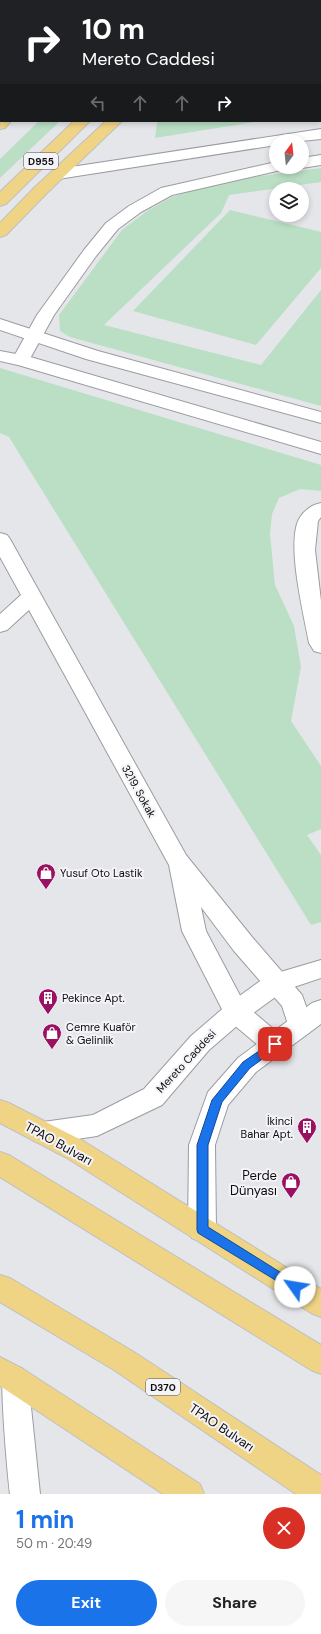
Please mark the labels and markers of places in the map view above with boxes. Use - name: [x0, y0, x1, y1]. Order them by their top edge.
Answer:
- shop icon: Yusuf Oto Lastik: [35, 862, 57, 890]
- place label: Yusuf Oto Lastik: [60, 866, 143, 880]
- building icon: Pekince Apt.: [37, 987, 59, 1015]
- place label: Pekince Apt.: [62, 991, 125, 1005]
- place label: Cemre Kuaför & Gelinlik: [66, 1020, 136, 1047]
- shop icon: Cemre Kuaför & Gelinlik: [41, 1022, 63, 1050]
- pin: [258, 1027, 292, 1061]
- place label: İkinci Bahar Apt.: [241, 1114, 293, 1141]
- building icon: İkinci Bahar Apt.: [296, 1116, 318, 1144]
- place label: Perde Dünyası: [230, 1167, 277, 1199]
- shop icon: Perde Dünyası: [280, 1171, 302, 1199]

